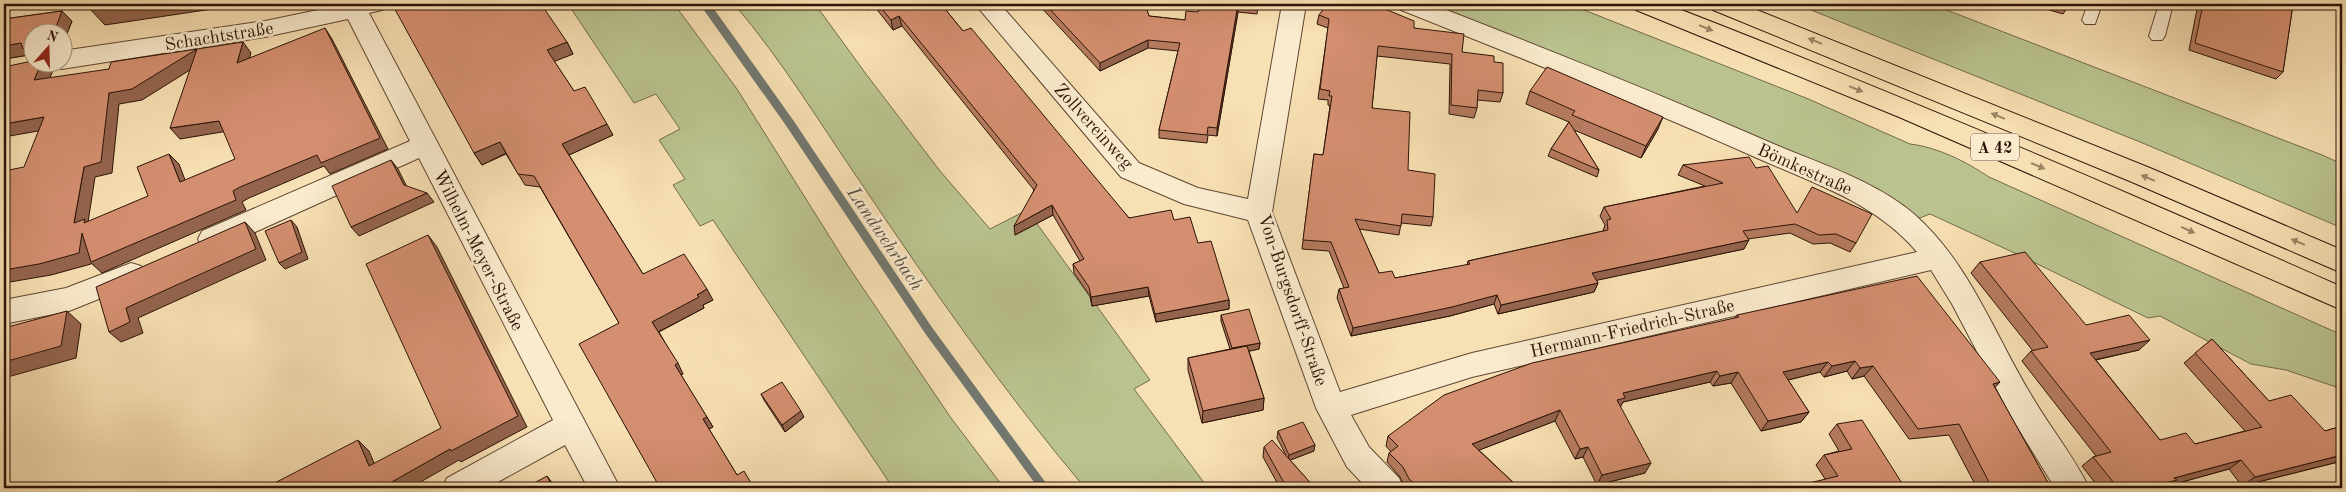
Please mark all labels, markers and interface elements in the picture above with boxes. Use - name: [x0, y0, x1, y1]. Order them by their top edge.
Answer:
- street label: Schachtstraße: [164, 20, 275, 54]
- north arrow: [22, 22, 72, 72]
- one-way arrow: [1699, 24, 1714, 32]
- text: N: [45, 28, 60, 45]
- one-way arrow: [1808, 37, 1823, 44]
- street label: Zollvereinweg: [1050, 80, 1136, 173]
- one-way arrow: [1849, 86, 1863, 94]
- one-way arrow: [1990, 112, 2005, 120]
- road number: A 42: [1971, 134, 2019, 160]
- street label: Bömkestraße: [1755, 141, 1855, 199]
- one-way arrow: [2031, 162, 2045, 170]
- street label: Wilhelm-Meyer-Straße: [430, 167, 527, 334]
- one-way arrow: [2141, 173, 2155, 181]
- water label: Landwehrbach: [842, 183, 926, 295]
- street label: Von-Burgsdorff-Straße: [1254, 212, 1330, 388]
- one-way arrow: [2181, 226, 2195, 234]
- one-way arrow: [2290, 238, 2305, 246]
- street label: Hermann-Friedrich-Straße: [1528, 297, 1736, 361]

